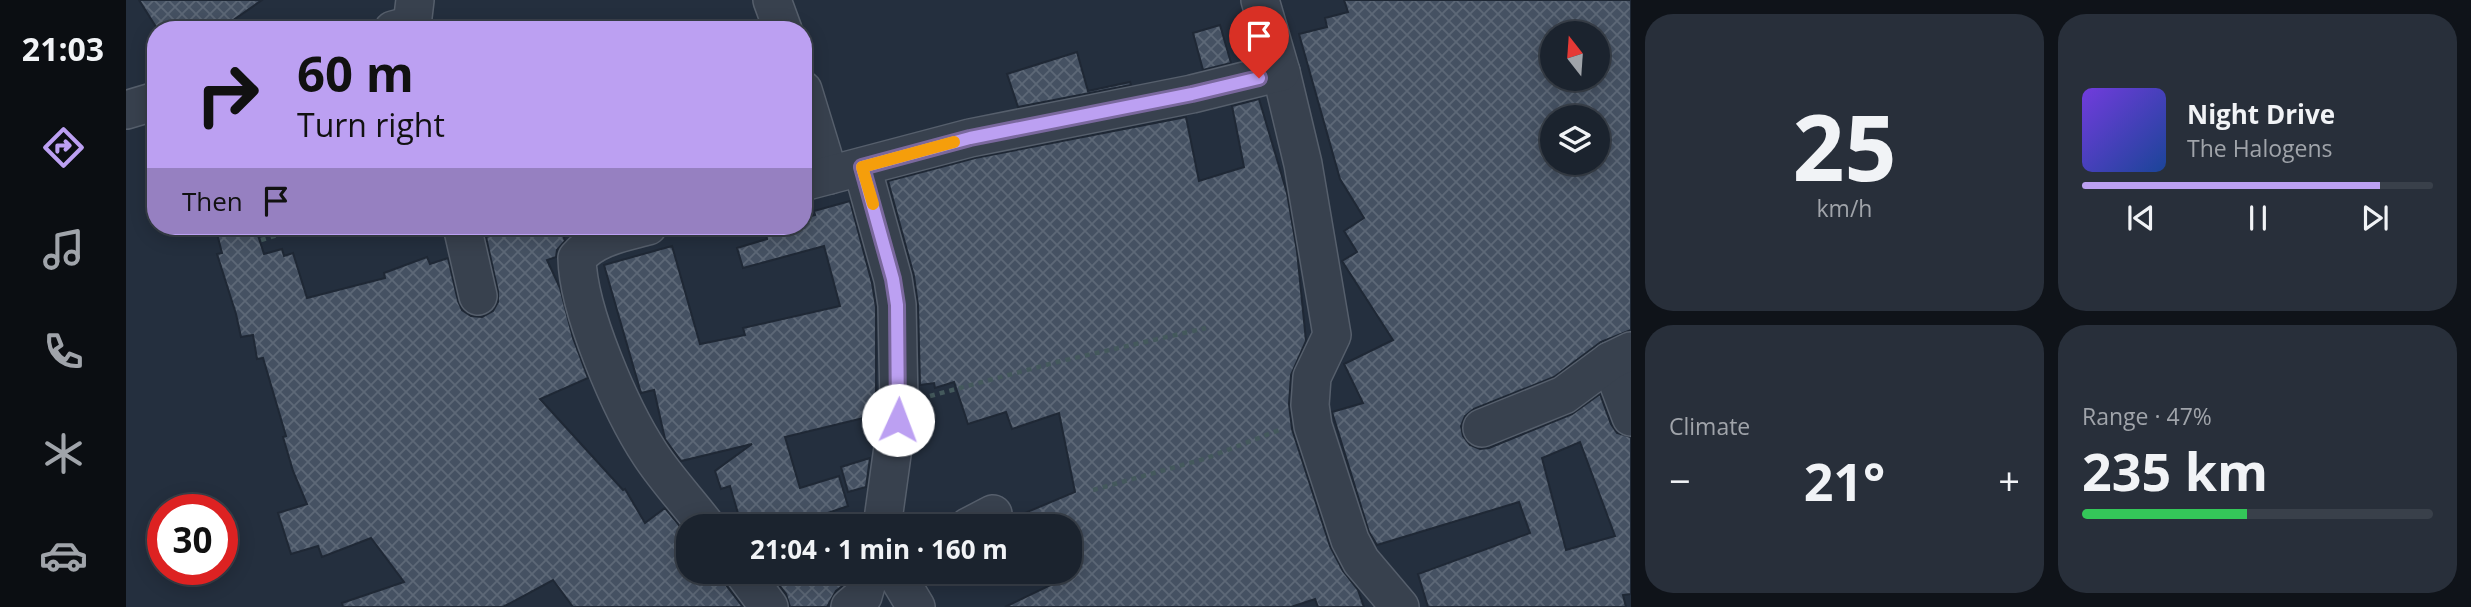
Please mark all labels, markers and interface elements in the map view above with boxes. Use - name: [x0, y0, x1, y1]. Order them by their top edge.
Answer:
- pin: [1229, 6, 1289, 78]
- icon: arrive: [1240, 17, 1278, 55]
- north arrow: [1540, 21, 1610, 91]
- map controls: [1540, 21, 1610, 175]
- text: 21:03: [22, 27, 104, 70]
- text: 60 m: [297, 40, 414, 106]
- icon: right: [182, 49, 273, 140]
- text: 25: [1792, 84, 1897, 208]
- text: Night Drive: [2187, 96, 2335, 132]
- text: Turn right: [297, 103, 445, 146]
- button: layers: [1540, 105, 1610, 175]
- icon: directions: [39, 123, 88, 172]
- text: The Halogens: [2187, 132, 2333, 164]
- icon: arrive: [257, 182, 295, 220]
- text: Then: [182, 183, 243, 219]
- text: km/h: [1817, 192, 1872, 224]
- icon: previous: [2122, 199, 2160, 237]
- icon: pause: [2239, 199, 2277, 237]
- icon: next: [2356, 199, 2394, 237]
- icon: music: [39, 225, 88, 274]
- icon: phone: [39, 327, 88, 376]
- position arrow: [861, 383, 935, 457]
- text: Range · 47%: [2082, 400, 2212, 432]
- text: Climate: [1669, 410, 1750, 442]
- icon: climate: [39, 429, 88, 478]
- text: 235 km: [2082, 435, 2268, 506]
- text: 21°: [1804, 445, 1885, 516]
- text: −: [1669, 454, 1691, 506]
- text: +: [1998, 454, 2020, 506]
- speed limit sign: 30: [147, 494, 238, 585]
- icon: car: [39, 531, 88, 580]
- text: 21:04 · 1 min · 160 m: [750, 531, 1008, 567]

